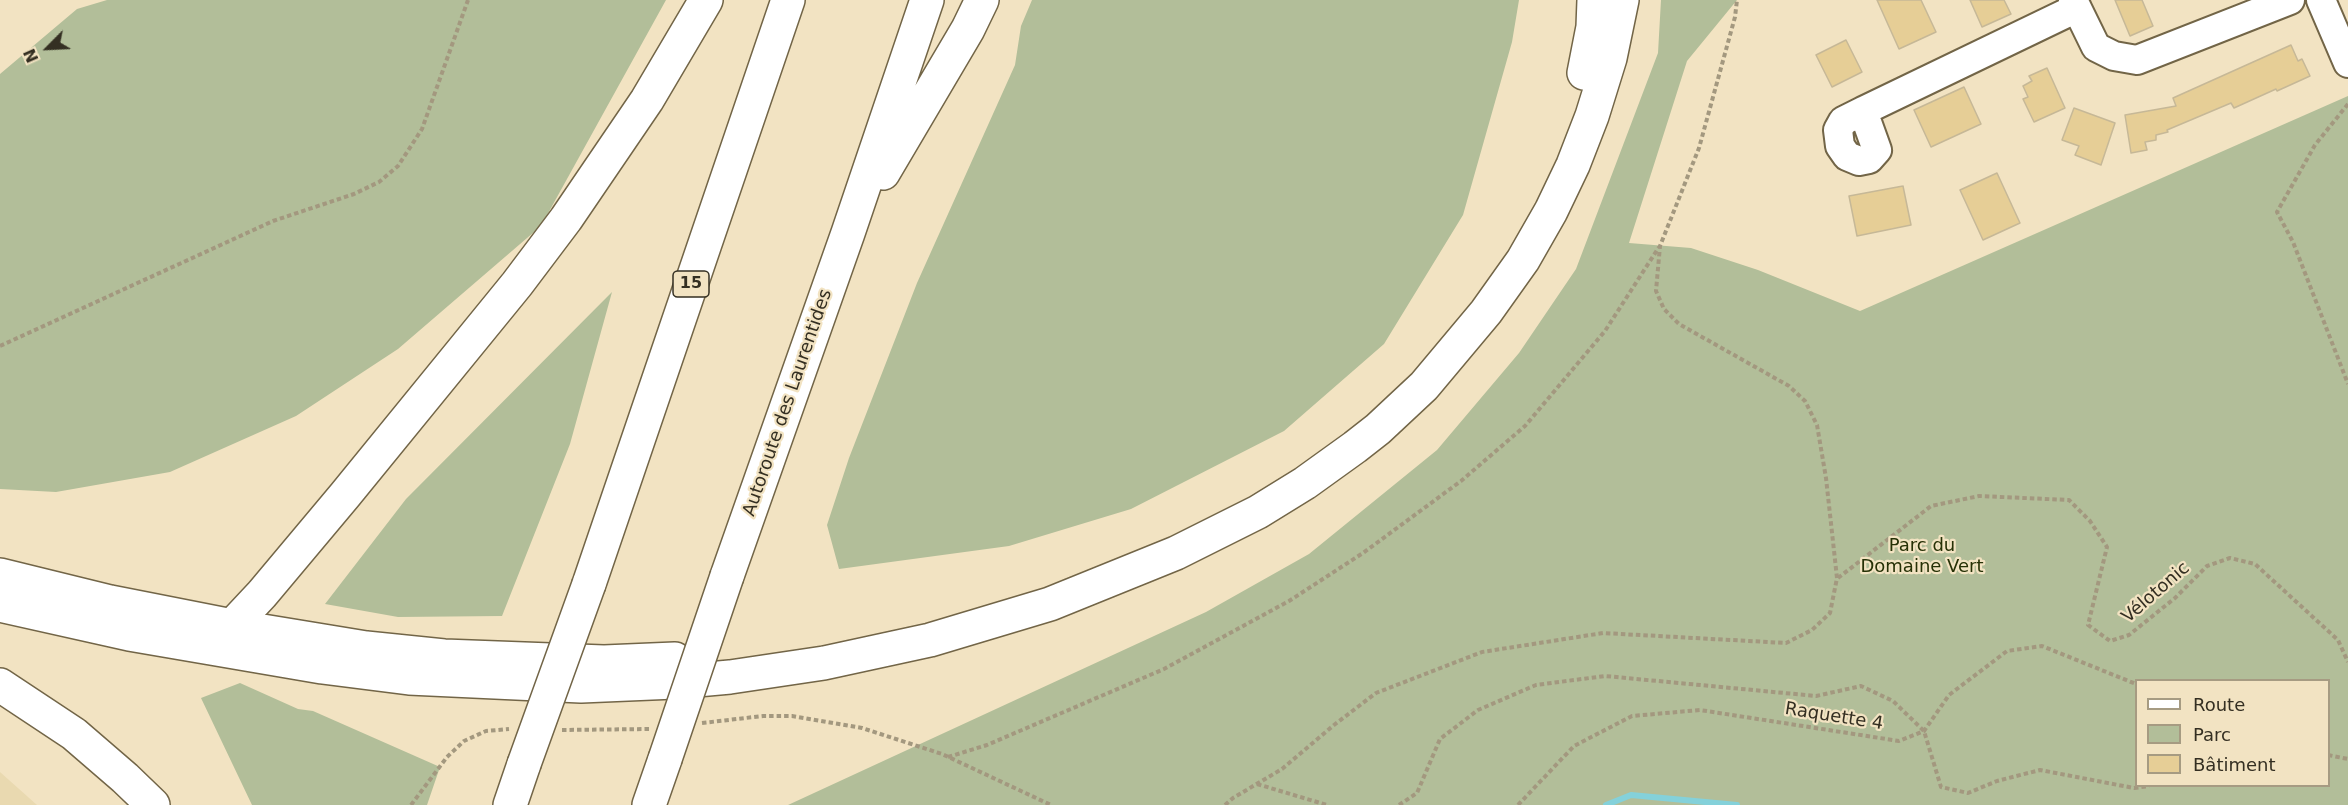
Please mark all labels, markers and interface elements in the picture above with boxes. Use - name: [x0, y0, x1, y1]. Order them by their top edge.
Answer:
- north arrow: [18, 18, 78, 78]
- text: N: [20, 46, 43, 66]
- road number: 15: [673, 271, 709, 297]
- street label: Autoroute des Laurentides: [739, 287, 837, 519]
- park label: Parc du Domaine Vert: [1860, 535, 1984, 578]
- street label: Vélotonic: [2118, 558, 2194, 628]
- legend: [2135, 679, 2330, 787]
- text: Route: [2193, 694, 2245, 715]
- street label: Raquette 4: [1783, 699, 1885, 735]
- text: Parc: [2193, 724, 2231, 745]
- text: Bâtiment: [2193, 754, 2276, 775]

